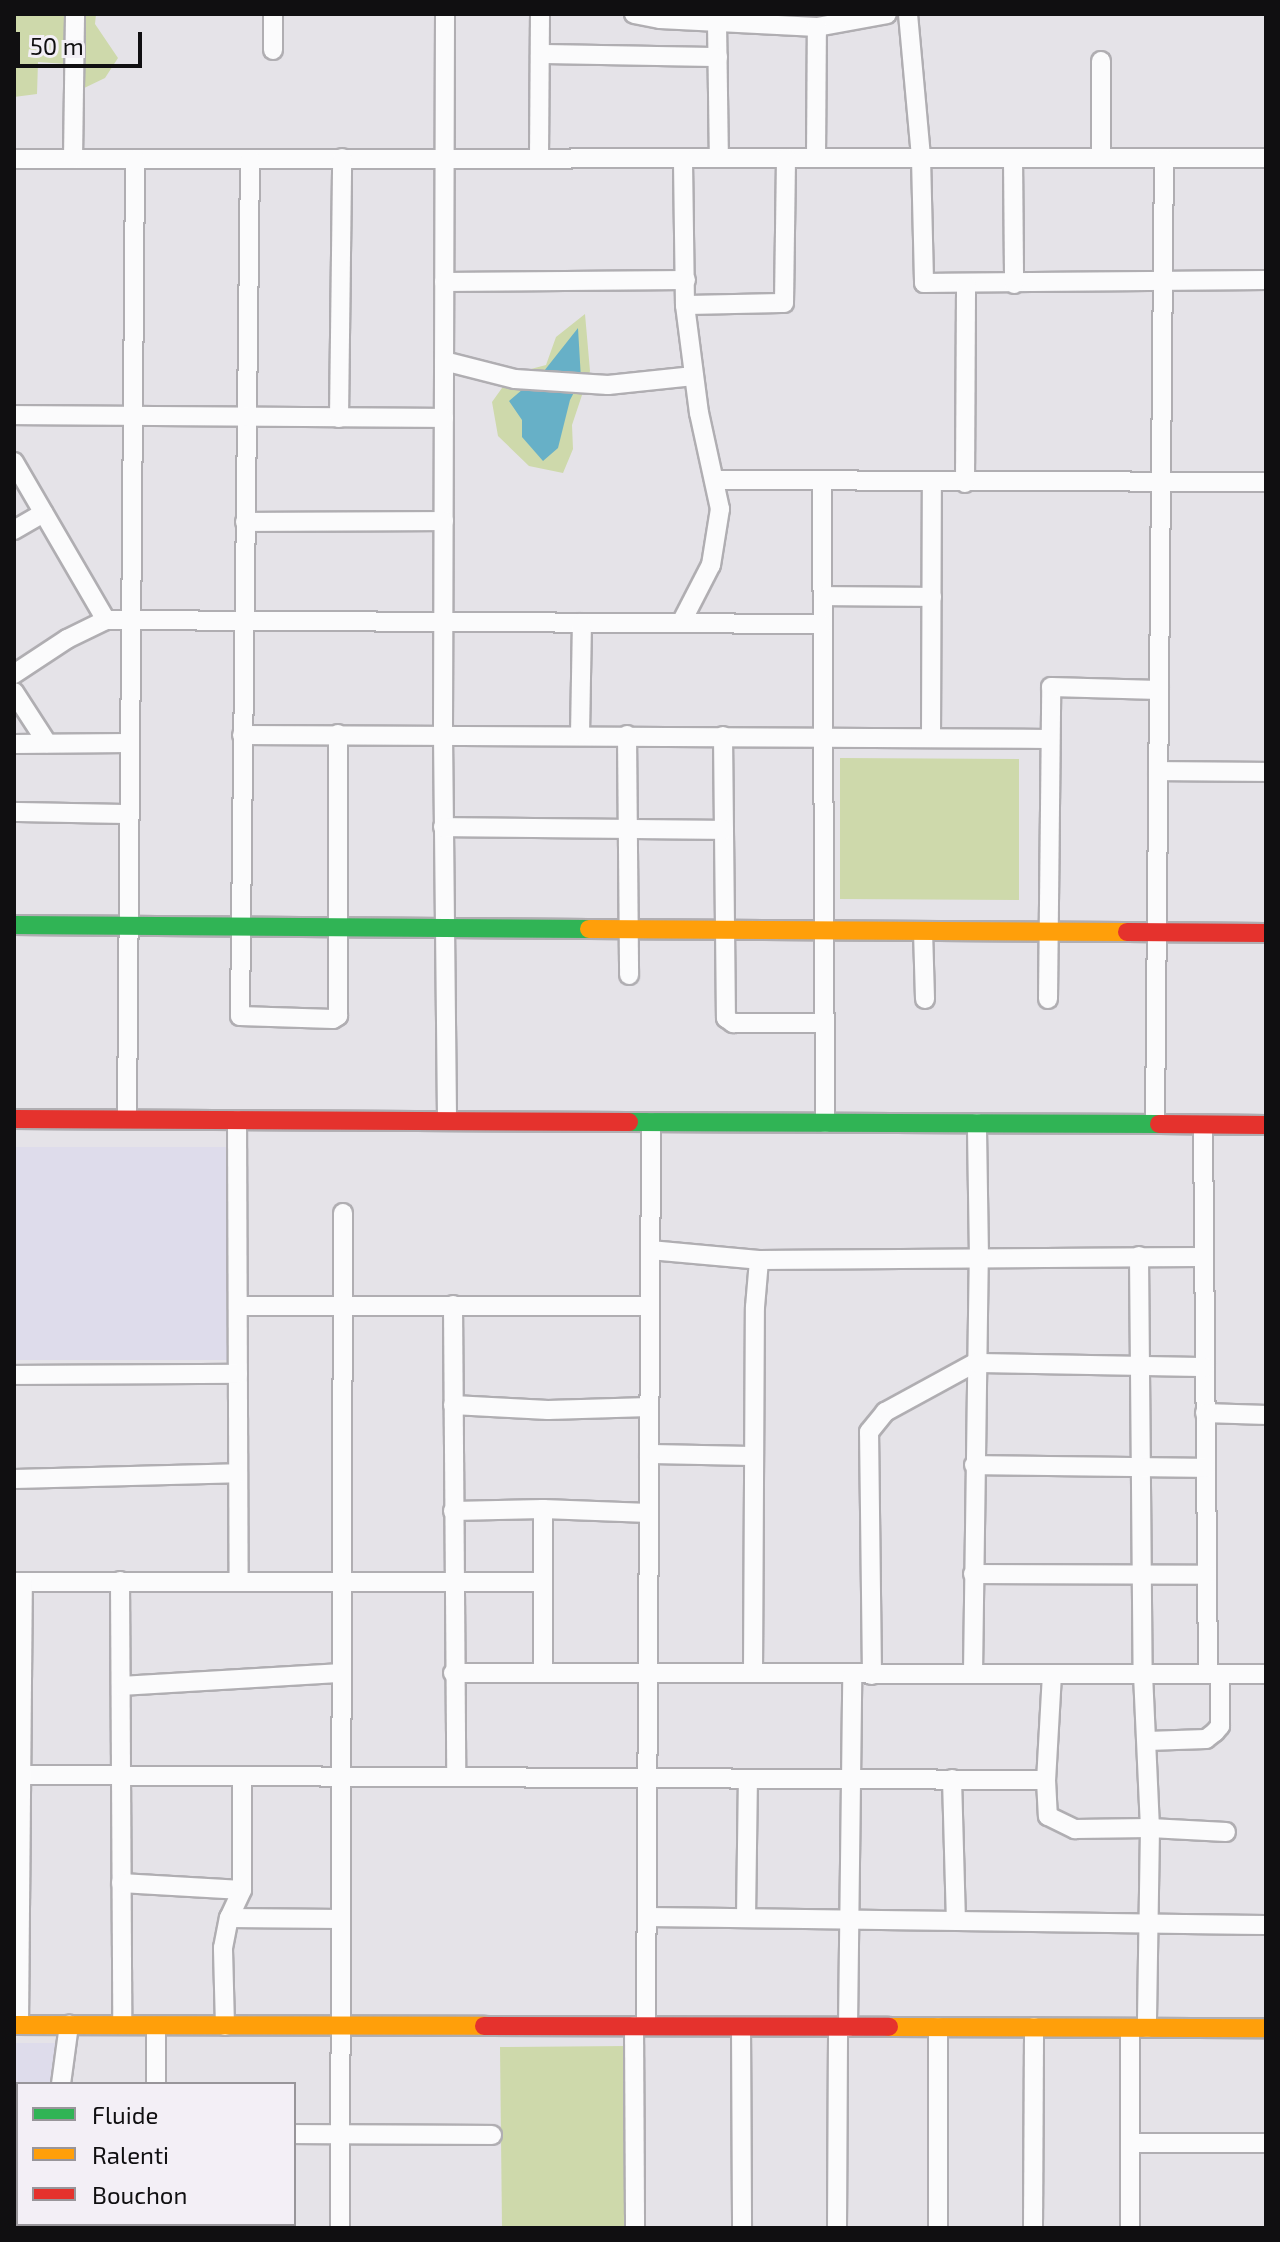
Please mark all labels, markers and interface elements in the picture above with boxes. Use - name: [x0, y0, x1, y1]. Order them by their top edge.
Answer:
- scale bar: [20, 16, 146, 66]
- text: 50 m: [30, 31, 84, 60]
- legend: [16, 2082, 296, 2226]
- text: Fluide: [92, 2100, 158, 2129]
- text: Ralenti: [92, 2140, 169, 2169]
- text: Bouchon: [92, 2180, 187, 2209]

